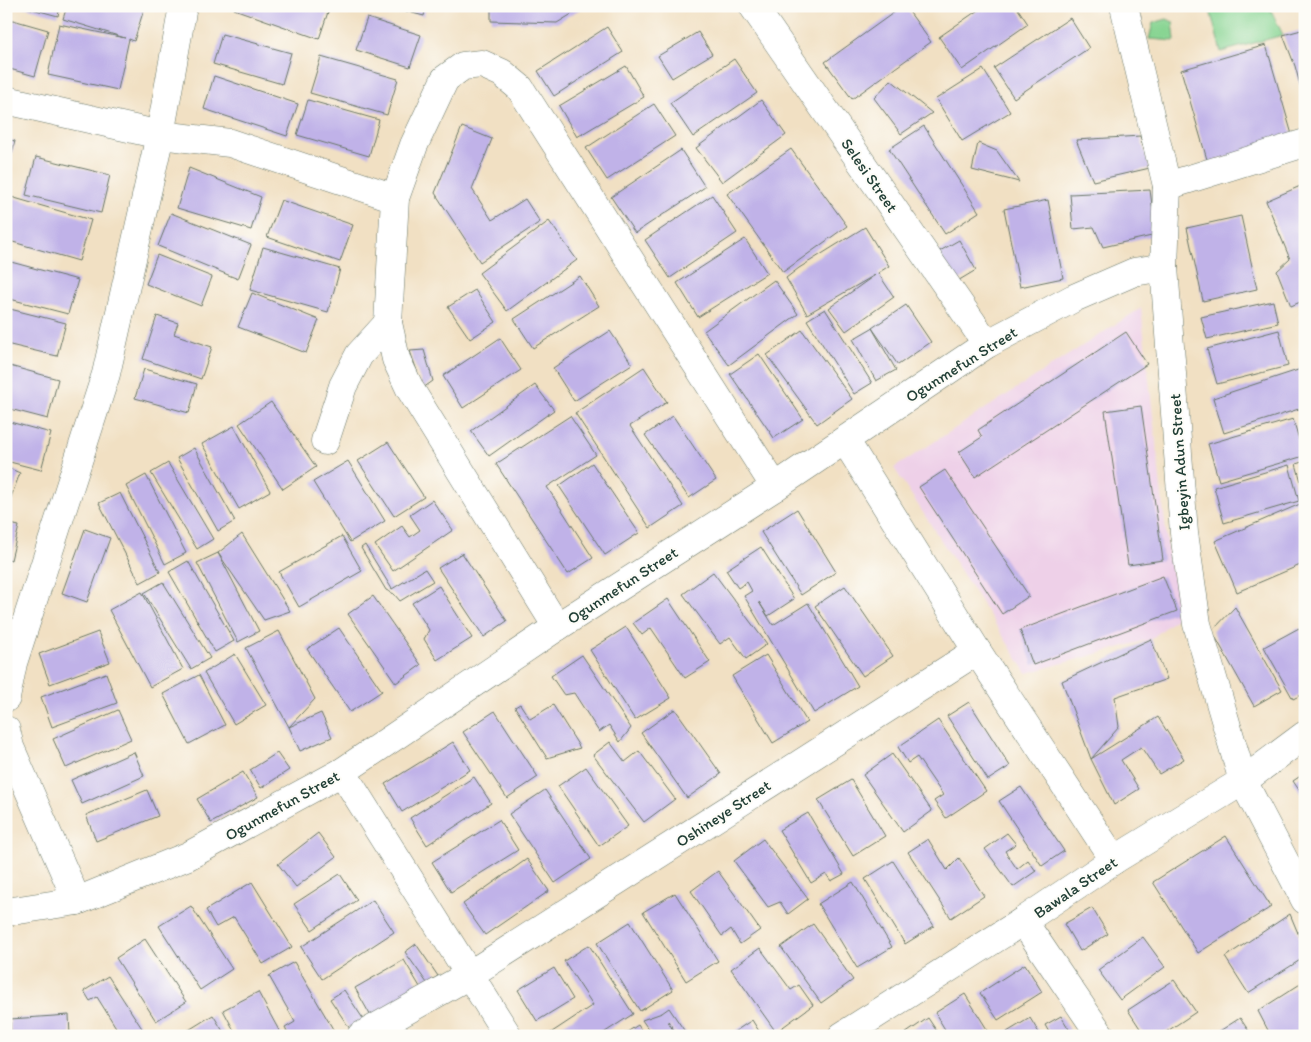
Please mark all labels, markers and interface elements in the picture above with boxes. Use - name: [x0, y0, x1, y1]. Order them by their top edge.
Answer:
- street label: Selesi Street: [837, 135, 902, 216]
- street label: Ogunmefun Street: [902, 322, 1021, 406]
- street label: Igbeyin Adun Street: [1165, 393, 1194, 531]
- street label: Ogunmefun Street: [563, 543, 681, 628]
- street label: Ogunmefun Street: [222, 766, 343, 845]
- street label: Oshineye Street: [672, 776, 774, 851]
- street label: Bawala Street: [1030, 853, 1121, 922]

